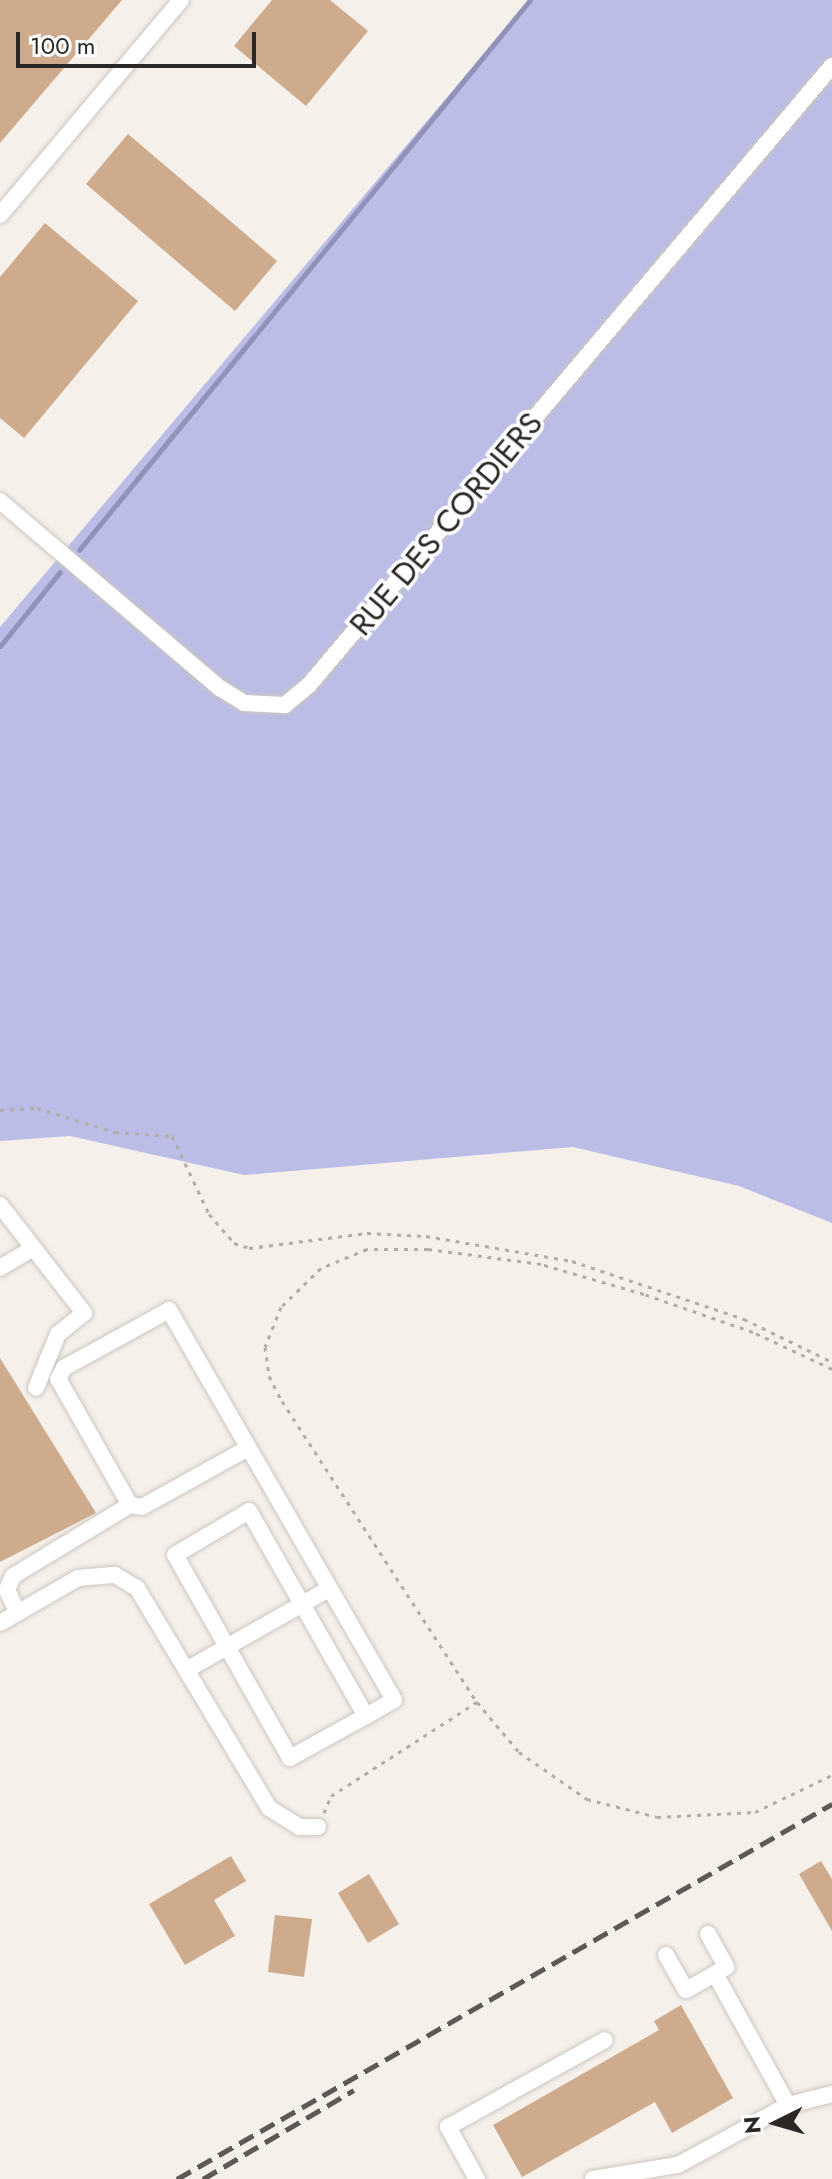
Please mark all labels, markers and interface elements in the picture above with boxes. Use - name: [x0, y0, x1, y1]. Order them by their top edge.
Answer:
- scale bar: [20, 16, 260, 66]
- text: 100 m: [30, 28, 96, 63]
- street label: RUE DES CORDIERS: [341, 405, 551, 643]
- north arrow: [736, 2083, 816, 2163]
- text: N: [735, 2115, 769, 2135]

